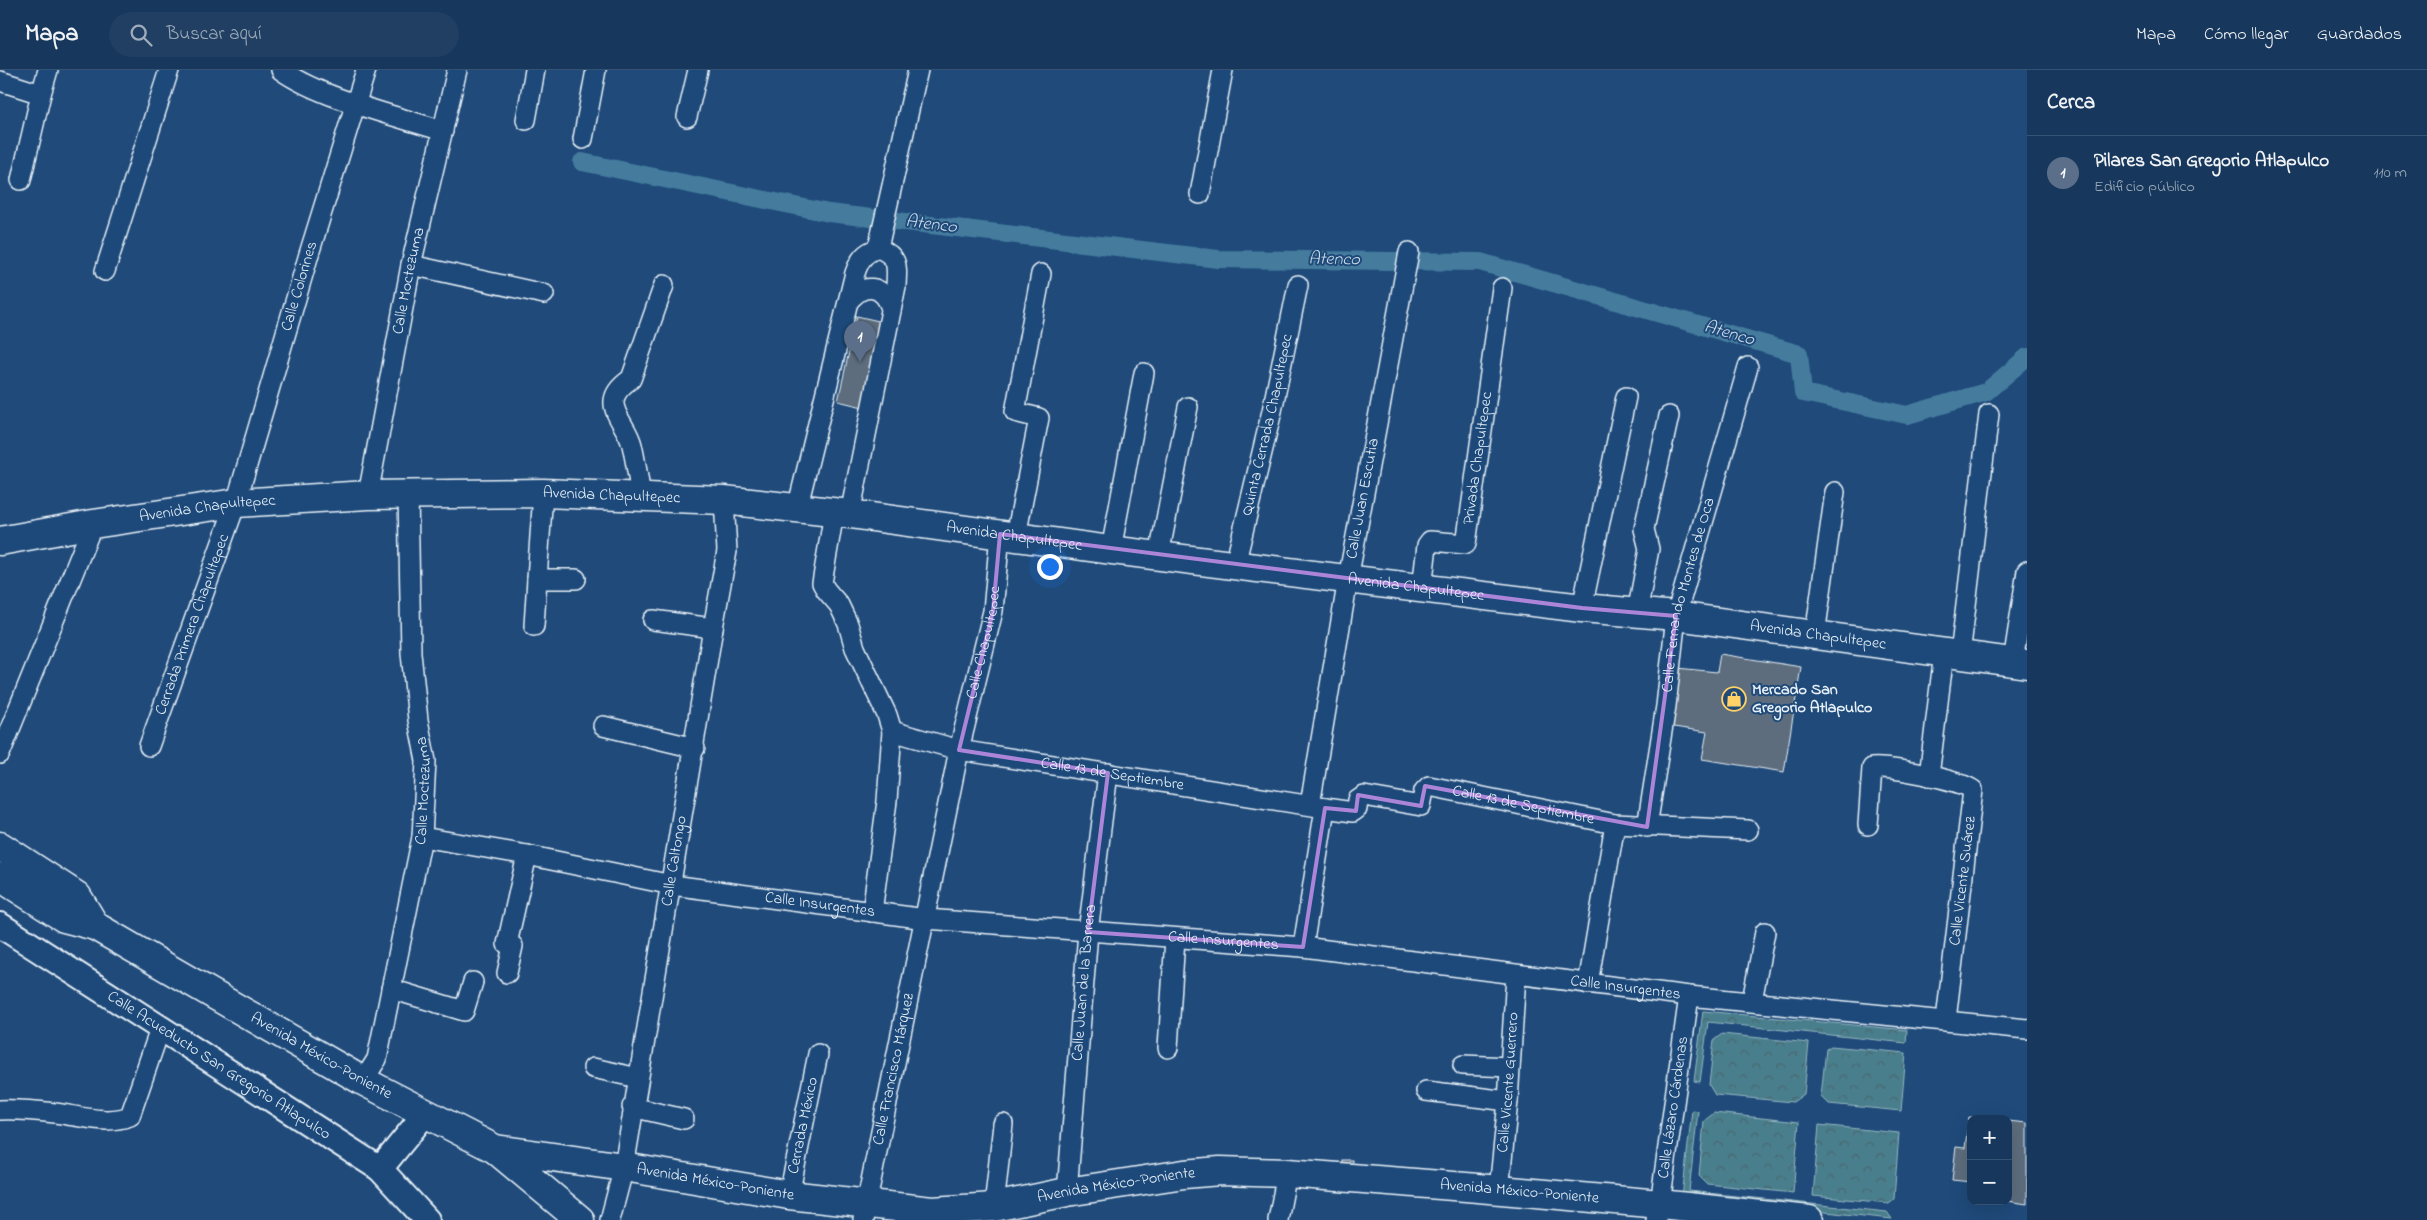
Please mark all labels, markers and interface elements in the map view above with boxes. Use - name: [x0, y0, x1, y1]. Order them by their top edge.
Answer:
- search box: [109, 12, 459, 57]
- text: Mapa: [25, 17, 79, 52]
- icon: search: [127, 21, 155, 49]
- text: Buscar aquí: [167, 21, 262, 48]
- text: Mapa: [2136, 22, 2176, 48]
- text: Cómo llegar: [2204, 22, 2289, 48]
- text: Guardados: [2317, 22, 2402, 48]
- text: Cerca: [2047, 88, 2095, 118]
- text: Pilares San Gregorio Atlapulco: [2094, 148, 2329, 175]
- text: 1: [2060, 161, 2066, 185]
- text: 110 m: [2373, 161, 2407, 185]
- text: Edificio público: [2094, 175, 2195, 199]
- water label: Atenco: [904, 209, 959, 241]
- street label: Calle Moctezuma: [386, 225, 431, 336]
- street label: Calle Colorines: [275, 238, 324, 334]
- water label: Atenco: [1308, 247, 1361, 273]
- water label: Atenco: [1701, 314, 1758, 354]
- pin: 1: [844, 321, 876, 362]
- street label: Quinta Cerrada Chapultepec: [1235, 331, 1300, 518]
- street label: Privada Chapultepec: [1457, 389, 1499, 526]
- street label: Calle Juan Escutia: [1340, 436, 1386, 561]
- street label: Avenida Chapultepec: [543, 481, 682, 510]
- street label: Avenida Chapultepec: [138, 489, 277, 529]
- street label: Calle Fernando Montes de Oca: [1656, 495, 1722, 694]
- street label: Avenida Chapultepec: [945, 515, 1085, 558]
- street label: Cerrada Primera Chapultepec: [149, 530, 236, 718]
- your location: [1037, 554, 1063, 580]
- street label: Avenida Chapultepec: [1346, 567, 1486, 608]
- street label: Calle Chapultepec: [960, 584, 1007, 702]
- street label: Avenida Chapultepec: [1748, 614, 1889, 657]
- place label: Mercado San Gregorio Atlapulco: [1752, 678, 1872, 721]
- shop icon: Mercado San Gregorio Atlapulco: [1721, 686, 1747, 712]
- street label: Calle Moctezuma: [409, 735, 438, 847]
- street label: Calle 13 de Septiembre: [1039, 751, 1186, 798]
- street label: Calle 13 de Septiembre: [1450, 779, 1597, 832]
- street label: Calle Caltongo: [655, 814, 694, 908]
- street label: Calle Vicente Suárez: [1943, 815, 1983, 947]
- street label: Calle Insurgentes: [764, 886, 877, 924]
- street label: Calle Juan de la Barrera: [1066, 903, 1103, 1062]
- street label: Calle Insurgentes: [1167, 925, 1280, 957]
- street label: Calle Insurgentes: [1569, 969, 1682, 1007]
- street label: Calle Acueducto San Gregorio Atlapulco: [102, 985, 335, 1146]
- street label: Calle Francisco Márquez: [867, 991, 921, 1147]
- street label: Avenida México-Poniente: [246, 1006, 397, 1106]
- street label: Calle Vicente Guerrero: [1491, 1012, 1526, 1154]
- street label: Calle Lázaro Cárdenas: [1652, 1035, 1695, 1180]
- street label: Cerrada México: [782, 1075, 825, 1176]
- map controls: [1967, 1115, 2012, 1205]
- button: +: [1967, 1115, 2012, 1160]
- street label: Avenida México-Poniente: [635, 1157, 796, 1208]
- button: −: [1967, 1160, 2012, 1205]
- street label: Avenida México-Poniente: [1035, 1161, 1197, 1210]
- street label: Avenida México-Poniente: [1439, 1173, 1601, 1211]

